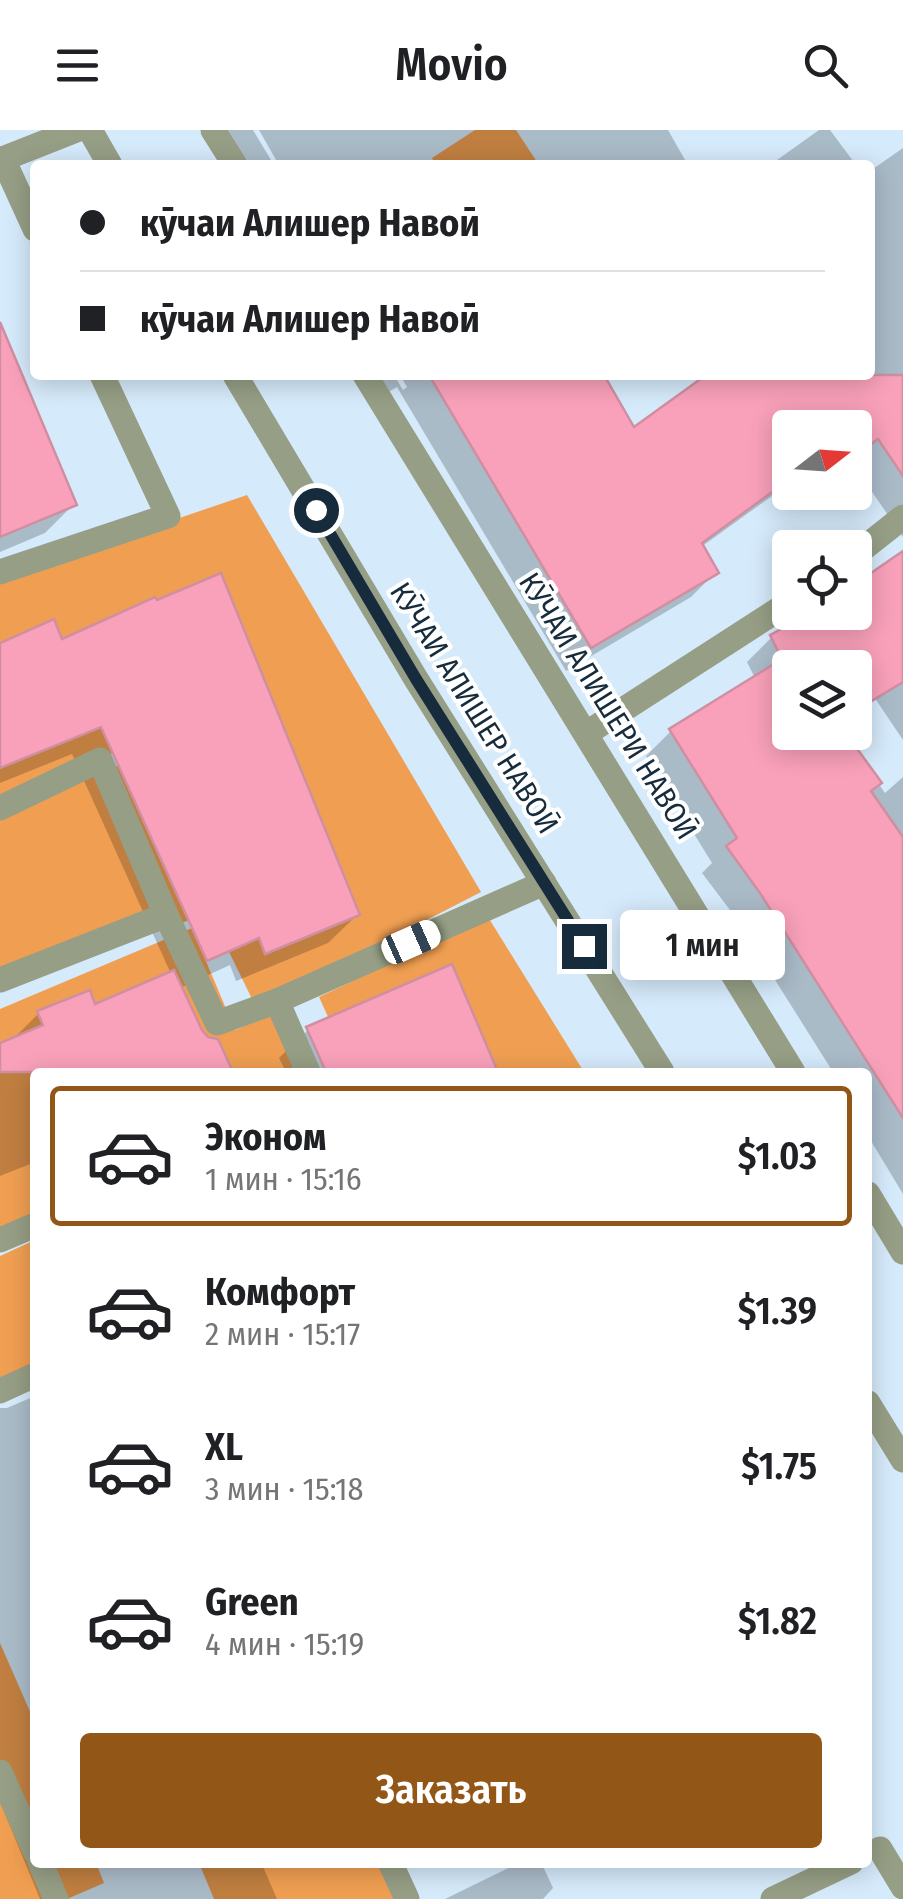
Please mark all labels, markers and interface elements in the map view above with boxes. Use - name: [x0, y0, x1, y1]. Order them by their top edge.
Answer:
- icon: menu: [50, 38, 105, 93]
- text: Movio: [395, 38, 508, 92]
- icon: search: [798, 38, 853, 93]
- text: кӯчаи Алишер Навоӣ: [140, 200, 480, 246]
- text: кӯчаи Алишер Навоӣ: [140, 296, 480, 342]
- north arrow: [772, 410, 872, 510]
- map controls: [772, 410, 872, 750]
- route start: [294, 488, 339, 533]
- button: locate: [772, 530, 872, 630]
- street label: КӮЧАИ АЛИШЕРИ НАВОӢ: [511, 566, 705, 846]
- street label: КӮЧАИ АЛИШЕР НАВОӢ: [382, 576, 566, 840]
- button: layers: [772, 650, 872, 750]
- callout: 1 мин: [619, 911, 784, 981]
- car: [377, 916, 445, 968]
- route end: [562, 924, 607, 969]
- text: 1 мин: [665, 926, 740, 964]
- icon: car: [85, 1111, 175, 1201]
- text: Эконом: [205, 1114, 326, 1160]
- text: $1.03: [738, 1133, 817, 1179]
- text: 1 мин · 15:16: [205, 1160, 362, 1198]
- icon: car: [85, 1266, 175, 1356]
- text: Комфорт: [205, 1269, 355, 1315]
- text: $1.39: [738, 1288, 817, 1334]
- text: 2 мин · 15:17: [205, 1315, 360, 1353]
- icon: car: [85, 1421, 175, 1511]
- text: XL: [205, 1424, 243, 1470]
- text: $1.75: [741, 1443, 817, 1489]
- text: 3 мин · 15:18: [205, 1470, 364, 1508]
- icon: car: [85, 1576, 175, 1666]
- text: Green: [205, 1579, 299, 1625]
- text: $1.82: [738, 1598, 817, 1644]
- text: 4 мин · 15:19: [205, 1625, 364, 1663]
- button: Заказать: [80, 1733, 822, 1848]

